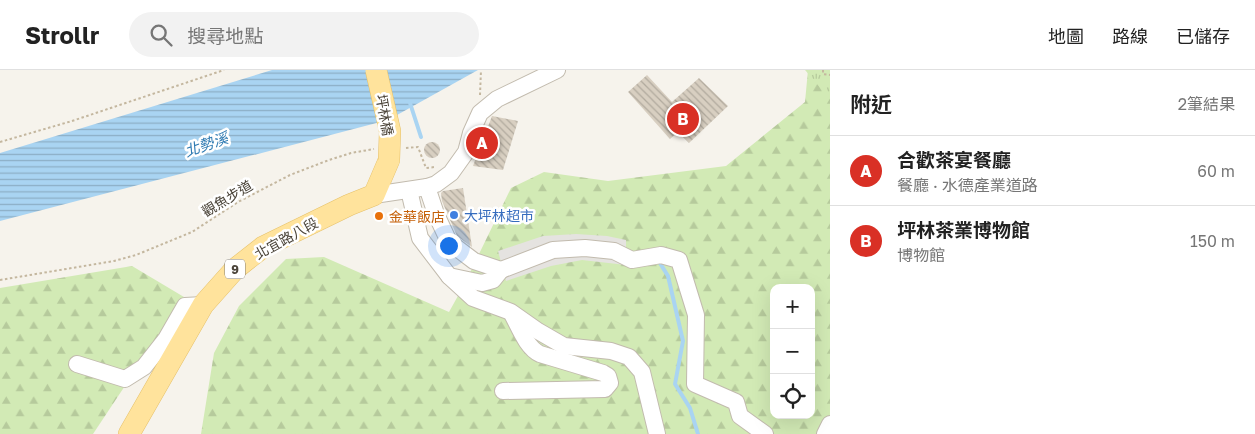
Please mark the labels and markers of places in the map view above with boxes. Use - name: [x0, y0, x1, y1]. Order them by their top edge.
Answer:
- pin: B: [667, 100, 699, 138]
- pin: A: [466, 124, 498, 162]
- place label: 大坪林超市: [464, 207, 534, 224]
- place label: 金華飯店: [389, 208, 445, 225]
- marker: 大坪林超市: [448, 209, 460, 221]
- marker: 金華飯店: [373, 210, 385, 222]

